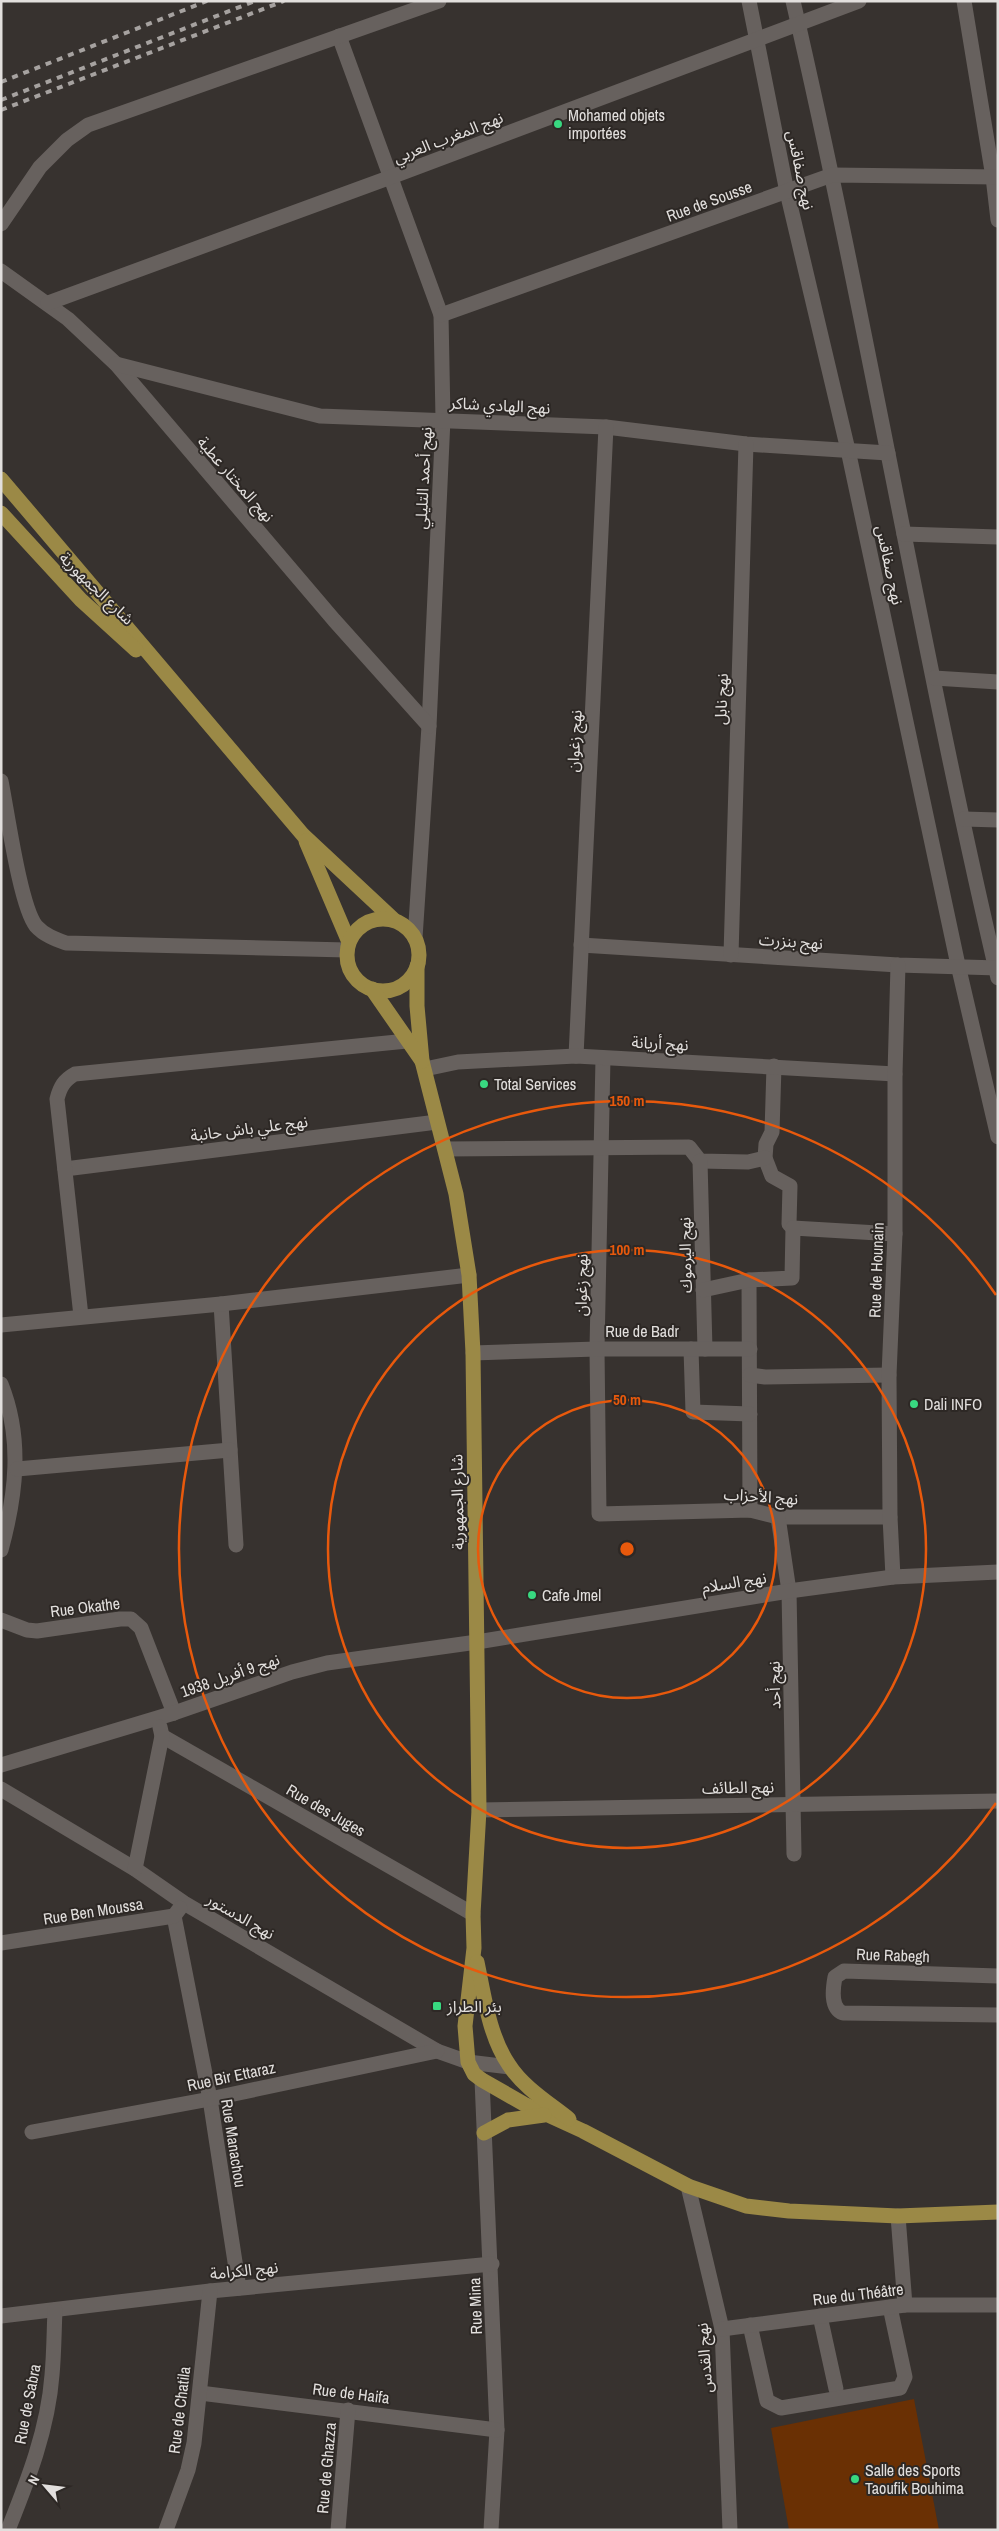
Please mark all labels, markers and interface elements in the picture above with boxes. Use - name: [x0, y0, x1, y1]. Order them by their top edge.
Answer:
- place label: Mohamed objets importées: [568, 104, 665, 144]
- street label: نهج المغرب العربي: [390, 106, 507, 170]
- marker: Mohamed objets importées: [552, 118, 564, 130]
- street label: نهج صفاقس: [780, 128, 820, 212]
- street label: Rue de Sousse: [663, 175, 755, 227]
- street label: نهج الهادي شاكر: [448, 391, 551, 421]
- street label: نهج أحمد التليلي: [409, 426, 439, 530]
- street label: نهج المختار عطية: [191, 431, 279, 528]
- street label: نهج صفاقس: [869, 523, 909, 607]
- street label: شارع الجمهورية: [53, 547, 139, 631]
- street label: نهج نابل: [709, 673, 735, 725]
- street label: نهج زغوان: [561, 709, 589, 773]
- street label: نهج بنزرت: [758, 928, 824, 956]
- street label: نهج أريانة: [631, 1031, 689, 1057]
- place label: Total Services: [494, 1073, 576, 1095]
- marker: Total Services: [478, 1078, 490, 1090]
- text: 150 m: [610, 1090, 644, 1111]
- street label: نهج علي باش حانبة: [189, 1110, 309, 1148]
- street label: نهج اليرموك: [673, 1217, 699, 1293]
- street label: Rue de Hounain: [863, 1222, 889, 1318]
- text: 100 m: [610, 1239, 644, 1260]
- street label: نهج زغوان: [569, 1254, 595, 1316]
- street label: Rue de Badr: [605, 1320, 679, 1342]
- text: 50 m: [613, 1389, 641, 1410]
- place label: Dali INFO: [924, 1393, 982, 1415]
- marker: Dali INFO: [908, 1398, 920, 1410]
- street label: شارع الجمهورية: [445, 1454, 471, 1550]
- street label: نهج الأحزاب: [723, 1482, 799, 1512]
- centre of rings: [618, 1540, 636, 1558]
- street label: نهج السلام: [700, 1566, 768, 1600]
- place label: Cafe Jmel: [542, 1584, 601, 1606]
- marker: Cafe Jmel: [526, 1589, 538, 1601]
- street label: Rue Okathe: [49, 1592, 121, 1622]
- street label: نهج 9 أفريل 1938: [178, 1648, 283, 1704]
- street label: نهج أحد: [763, 1661, 787, 1709]
- street label: نهج الطائف: [702, 1775, 774, 1801]
- street label: Rue des Juges: [283, 1779, 369, 1841]
- street label: نهج الدستور: [201, 1887, 279, 1946]
- street label: Rue Ben Moussa: [42, 1892, 145, 1930]
- street label: Rue Rabegh: [856, 1943, 930, 1967]
- place label: بئر الطراز: [446, 1995, 502, 2017]
- marker: بئر الطراز: [431, 2000, 443, 2012]
- street label: Rue Bir Ettaraz: [185, 2056, 278, 2096]
- street label: Rue Manachou: [216, 2097, 252, 2189]
- street label: نهج الكرامة: [209, 2255, 279, 2287]
- street label: Rue Mina: [463, 2276, 487, 2335]
- street label: Rue du Théâtre: [812, 2278, 904, 2310]
- street label: نهج القدس: [691, 2322, 719, 2394]
- street label: Rue de Sabra: [8, 2361, 46, 2446]
- street label: Rue de Chatila: [163, 2365, 195, 2455]
- street label: Rue de Haifa: [311, 2377, 391, 2409]
- street label: Rue de Ghazza: [311, 2421, 341, 2514]
- place label: Salle des Sports Taoufik Bouhima: [865, 2459, 964, 2499]
- north arrow: [20, 2461, 70, 2511]
- text: N: [24, 2472, 43, 2488]
- marker: Salle des Sports Taoufik Bouhima: [849, 2473, 861, 2485]

